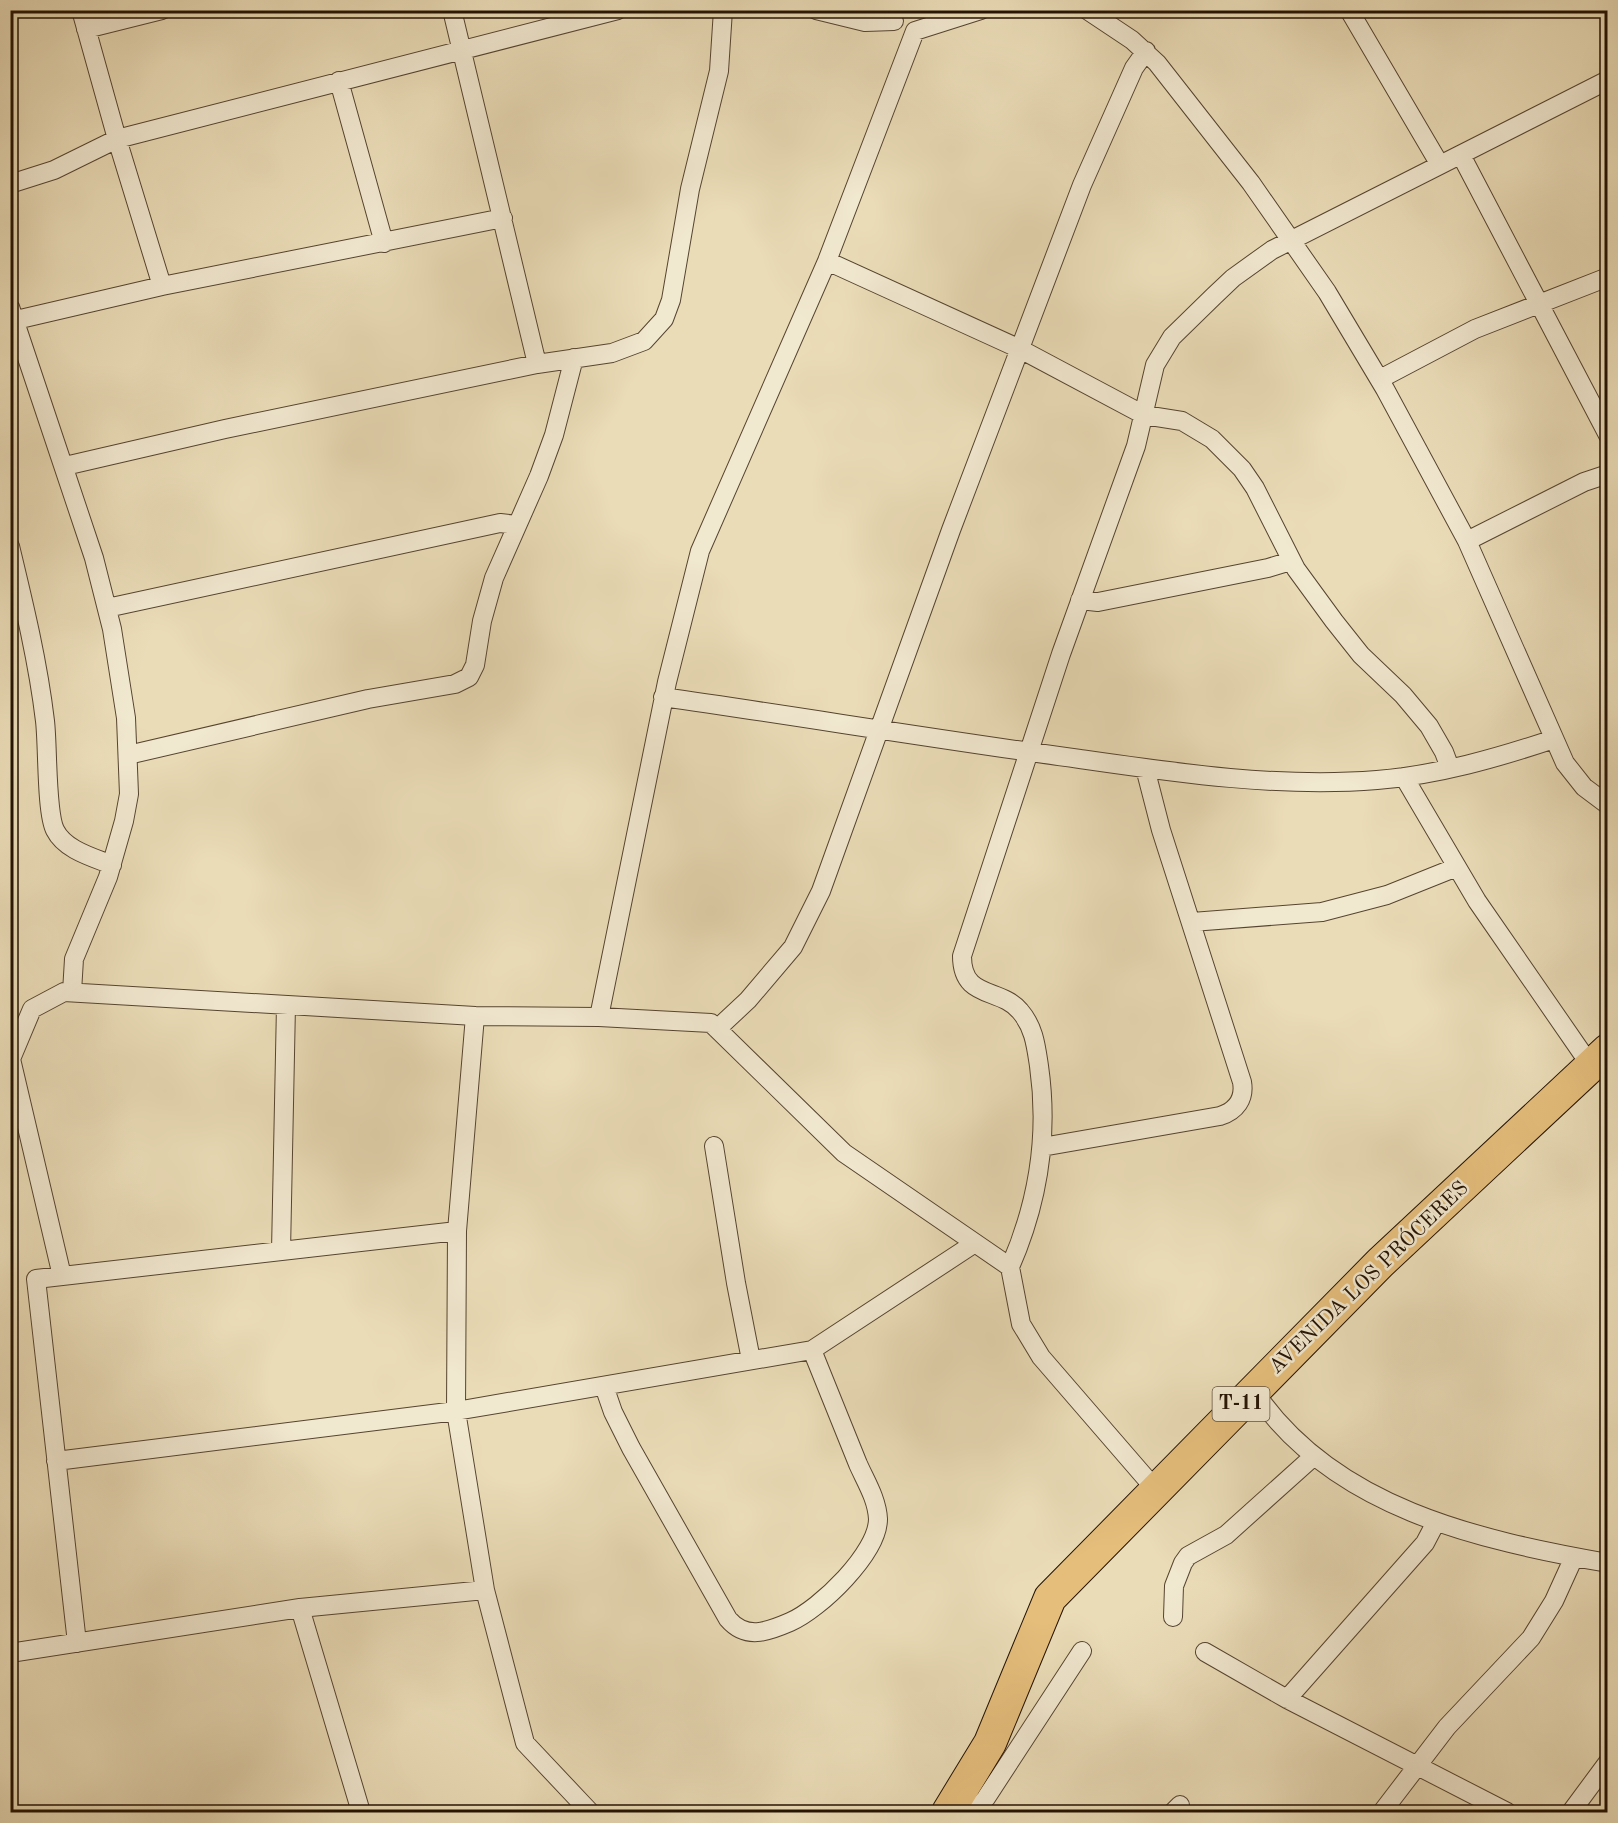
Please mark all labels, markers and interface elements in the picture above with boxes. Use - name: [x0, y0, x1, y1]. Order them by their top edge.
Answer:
- street label: AVENIDA LOS PRÓCERES: [1262, 1174, 1473, 1378]
- road number: T-11: [1212, 1387, 1270, 1421]

